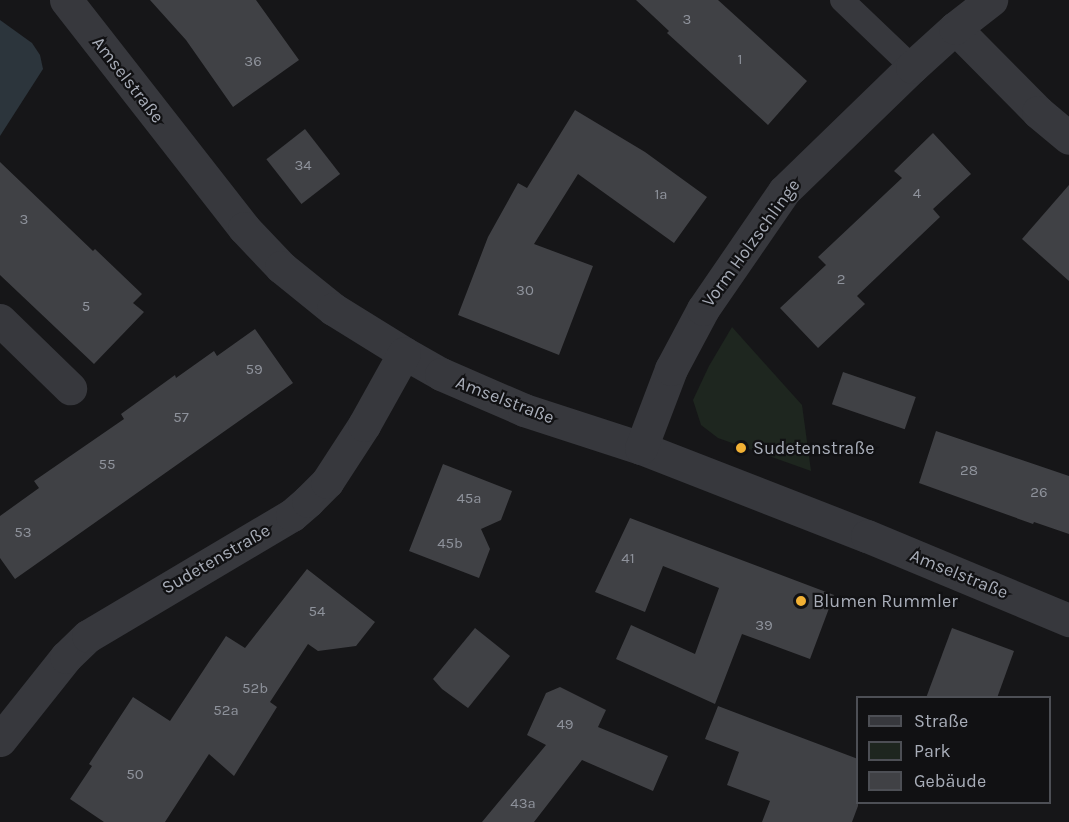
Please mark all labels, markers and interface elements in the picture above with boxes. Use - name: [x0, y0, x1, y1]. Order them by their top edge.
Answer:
- house number: 3: [683, 11, 691, 29]
- street label: Amselstraße: [88, 32, 168, 128]
- house number: 1: [738, 51, 742, 69]
- house number: 36: [244, 53, 262, 71]
- house number: 34: [294, 157, 312, 175]
- street label: Vorm Holzschlinge: [697, 175, 805, 311]
- house number: 4: [913, 185, 921, 203]
- house number: 1a: [654, 186, 668, 204]
- house number: 3: [20, 211, 28, 229]
- house number: 2: [837, 271, 845, 289]
- house number: 30: [516, 282, 534, 300]
- house number: 5: [82, 298, 90, 316]
- house number: 59: [245, 361, 263, 379]
- street label: Amselstraße: [453, 371, 557, 429]
- house number: 57: [173, 409, 189, 427]
- place label: Sudetenstraße: [753, 437, 874, 459]
- marker: Sudetenstraße: [734, 441, 748, 455]
- house number: 55: [99, 456, 115, 474]
- house number: 28: [960, 462, 978, 480]
- house number: 26: [1030, 484, 1048, 502]
- house number: 45a: [456, 490, 482, 508]
- street label: Sudetenstraße: [158, 519, 274, 599]
- house number: 53: [14, 524, 32, 542]
- house number: 45b: [437, 535, 463, 553]
- street label: Amselstraße: [907, 545, 1011, 603]
- house number: 41: [621, 550, 635, 568]
- place label: Blumen Rummler: [813, 590, 958, 612]
- marker: Blumen Rummler: [794, 594, 808, 608]
- house number: 54: [309, 603, 325, 621]
- house number: 39: [755, 617, 773, 635]
- house number: 52b: [242, 680, 268, 698]
- legend: [856, 696, 1051, 804]
- house number: 52a: [213, 702, 239, 720]
- text: Straße: [914, 710, 968, 732]
- house number: 49: [556, 716, 574, 734]
- text: Park: [914, 740, 951, 762]
- house number: 50: [126, 766, 144, 784]
- text: Gebäude: [914, 770, 986, 792]
- house number: 43a: [510, 795, 536, 813]

